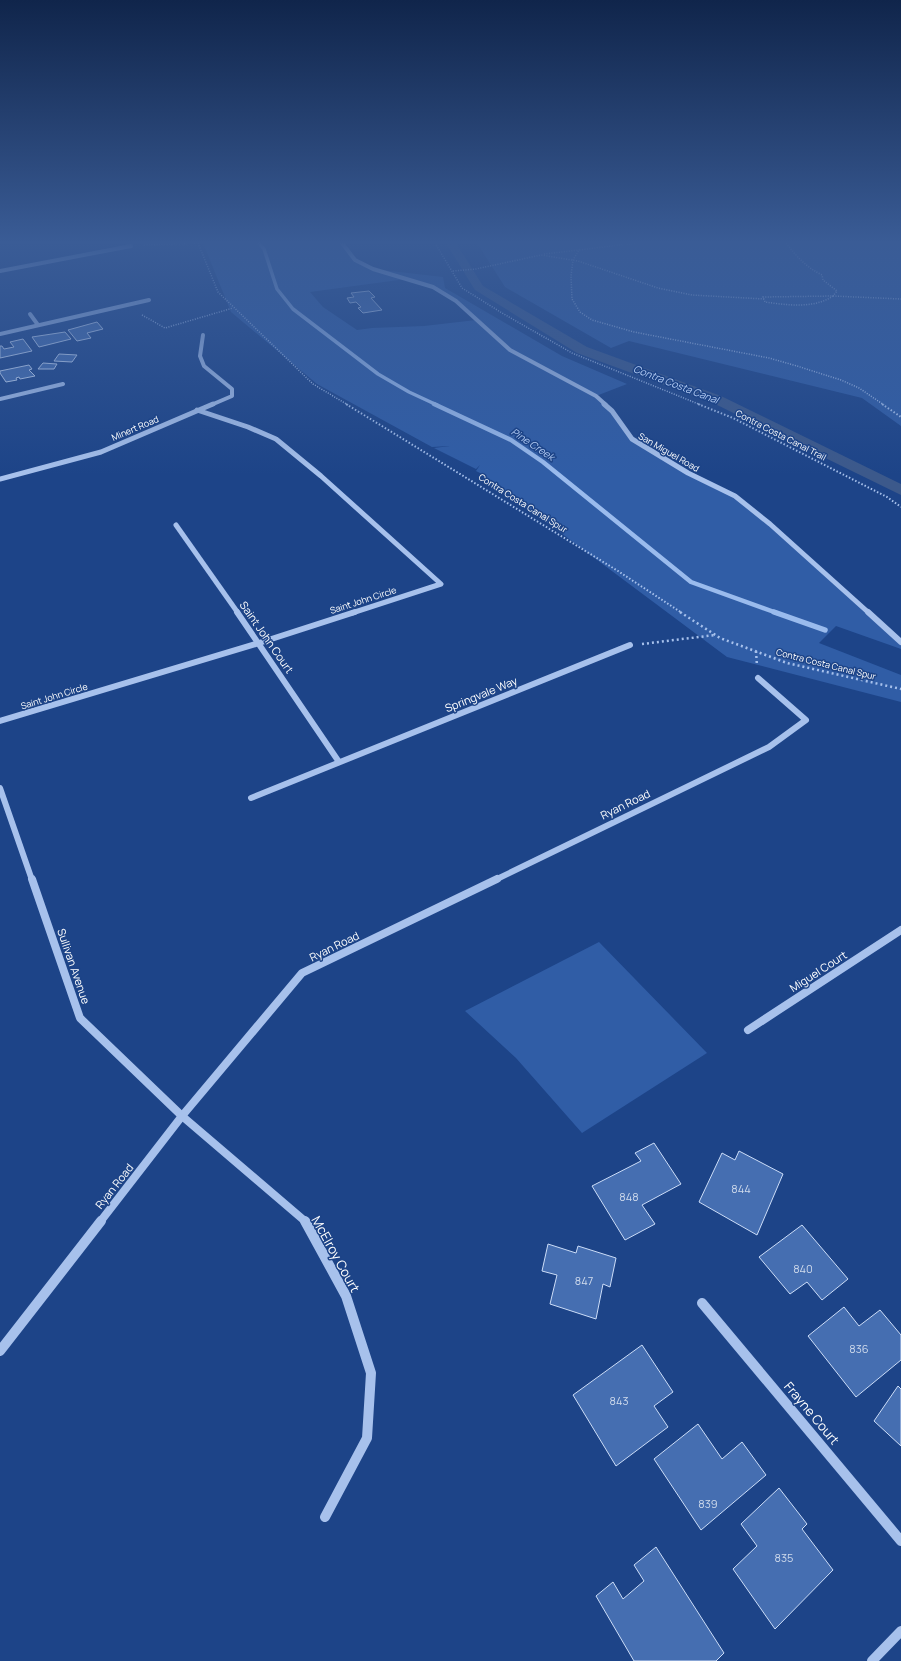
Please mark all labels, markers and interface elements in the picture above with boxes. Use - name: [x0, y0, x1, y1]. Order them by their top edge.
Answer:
- water label: Contra Costa Canal: [631, 361, 722, 407]
- street label: Contra Costa Canal Trail: [733, 406, 829, 464]
- street label: Minert Road: [109, 412, 161, 444]
- water label: Pine Creek: [509, 424, 559, 465]
- street label: San Miguel Road: [636, 429, 702, 475]
- street label: Contra Costa Canal Spur: [476, 470, 571, 536]
- street label: Saint John Circle: [328, 583, 398, 617]
- street label: Saint John Court: [237, 598, 297, 676]
- street label: Contra Costa Canal Spur: [775, 645, 878, 683]
- street label: Springvale Way: [443, 673, 520, 715]
- street label: Saint John Circle: [19, 680, 89, 712]
- street label: Ryan Road: [598, 786, 652, 822]
- street label: Sullivan Avenue: [54, 926, 94, 1006]
- street label: Ryan Road: [307, 928, 361, 964]
- street label: Miguel Court: [787, 947, 849, 995]
- street label: Ryan Road: [92, 1160, 136, 1212]
- house number: 844: [731, 1181, 751, 1196]
- house number: 848: [619, 1189, 639, 1204]
- street label: McElroy Court: [308, 1213, 364, 1295]
- house number: 840: [793, 1261, 813, 1276]
- house number: 847: [575, 1273, 593, 1288]
- house number: 836: [849, 1341, 869, 1356]
- street label: Frayne Court: [780, 1378, 844, 1448]
- house number: 843: [610, 1393, 628, 1408]
- house number: 839: [698, 1496, 718, 1511]
- house number: 835: [775, 1550, 793, 1565]

